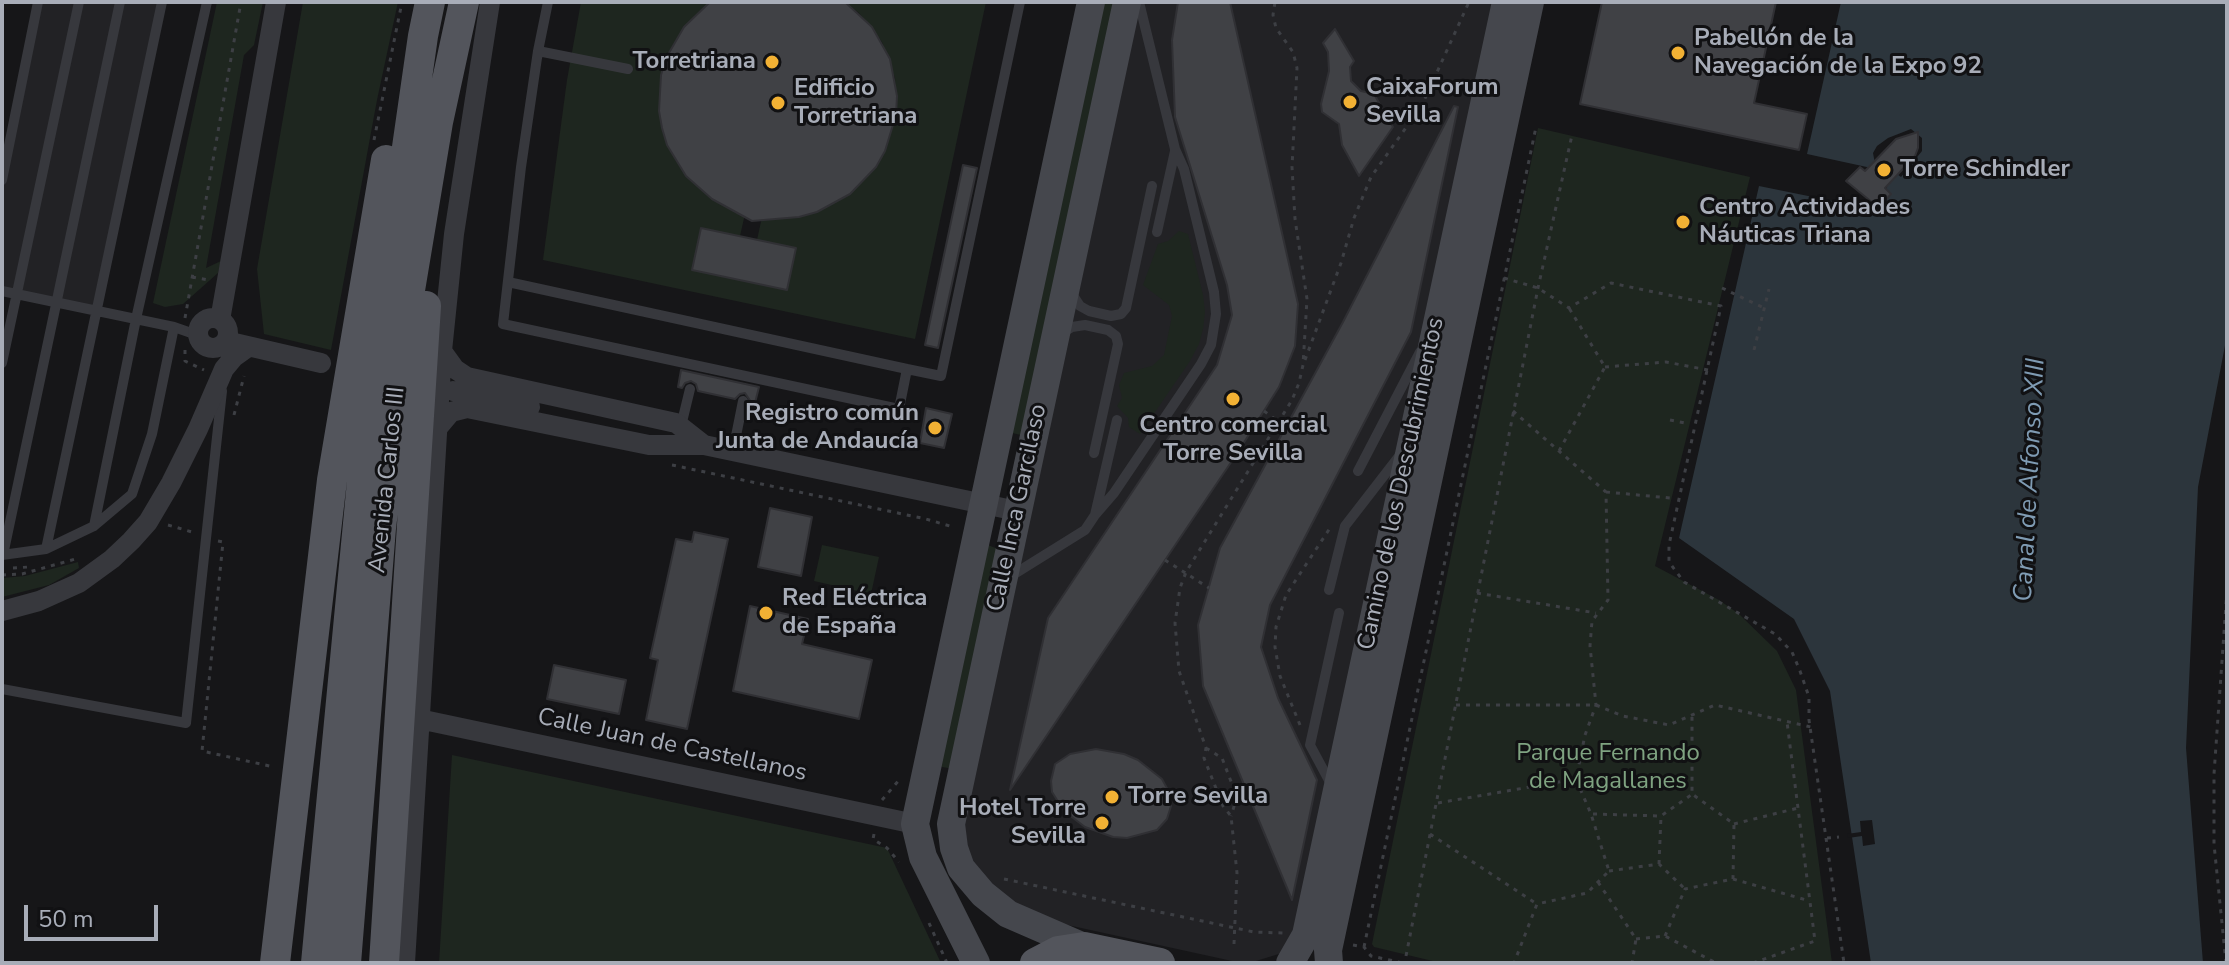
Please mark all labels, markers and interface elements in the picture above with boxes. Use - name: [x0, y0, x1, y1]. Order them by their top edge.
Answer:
- place label: Pabellón de la Navegación de la Expo 92: [1694, 25, 1982, 81]
- marker: Pabellón de la Navegación de la Expo 92: [1669, 44, 1687, 62]
- place label: Torretriana: [633, 48, 756, 76]
- marker: Torretriana: [763, 53, 781, 71]
- place label: CaixaForum Sevilla: [1366, 74, 1499, 130]
- place label: Edificio Torretriana: [794, 75, 917, 131]
- marker: CaixaForum Sevilla: [1341, 93, 1359, 111]
- marker: Edificio Torretriana: [769, 94, 787, 112]
- place label: Torre Schindler: [1900, 156, 2070, 184]
- marker: Torre Schindler: [1875, 161, 1893, 179]
- place label: Centro Actividades Náuticas Triana: [1699, 194, 1910, 250]
- marker: Centro Actividades Náuticas Triana: [1674, 213, 1692, 231]
- street label: Camino de los Descubrimientos: [1353, 315, 1451, 653]
- water label: Canal de Alfonso XIII: [2009, 357, 2053, 603]
- street label: Avenida Carlos III: [364, 385, 412, 575]
- marker: Centro comercial Torre Sevilla: [1224, 390, 1242, 408]
- place label: Registro común Junta de Andaucía: [716, 400, 919, 456]
- street label: Calle Inca Garcilaso: [982, 402, 1054, 614]
- place label: Centro comercial Torre Sevilla: [1139, 412, 1327, 468]
- marker: Registro común Junta de Andaucía: [926, 419, 944, 437]
- place label: Red Eléctrica de España: [782, 585, 927, 641]
- marker: Red Eléctrica de España: [757, 604, 775, 622]
- street label: Calle Juan de Castellanos: [535, 703, 809, 789]
- park label: Parque Fernando de Magallanes: [1516, 740, 1700, 796]
- place label: Torre Sevilla: [1128, 783, 1268, 811]
- marker: Torre Sevilla: [1103, 788, 1121, 806]
- place label: Hotel Torre Sevilla: [959, 795, 1086, 851]
- marker: Hotel Torre Sevilla: [1093, 814, 1111, 832]
- scale bar: [28, 889, 162, 939]
- text: 50 m: [38, 903, 94, 935]

